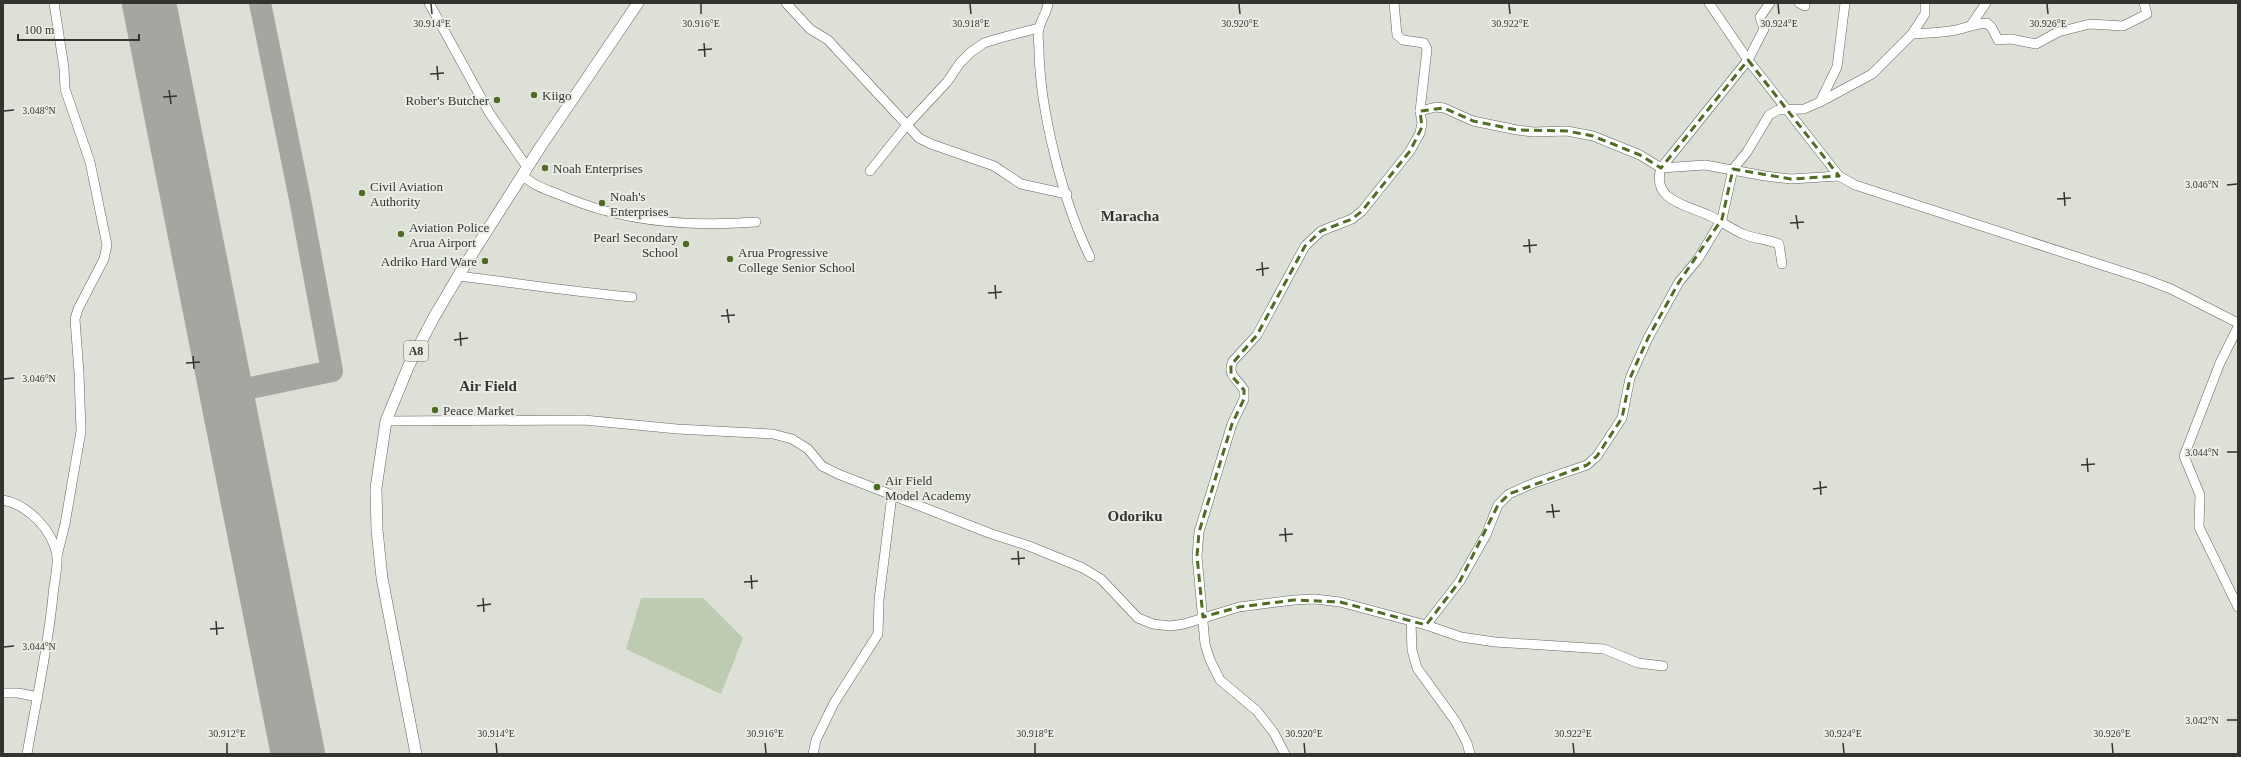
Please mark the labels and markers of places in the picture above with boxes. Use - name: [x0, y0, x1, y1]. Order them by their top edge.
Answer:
- place label: Kiigo: [542, 88, 572, 103]
- marker: Kiigo: [529, 90, 539, 100]
- place label: Rober's Butcher: [405, 93, 490, 108]
- marker: Rober's Butcher: [492, 95, 502, 105]
- place label: Noah Enterprises: [553, 161, 643, 176]
- marker: Noah Enterprises: [540, 163, 550, 173]
- place label: Civil Aviation Authority: [370, 179, 444, 209]
- marker: Civil Aviation Authority: [357, 188, 367, 198]
- place label: Noah's Enterprises: [610, 189, 668, 219]
- marker: Noah's Enterprises: [597, 198, 607, 208]
- place label: Aviation Police Arua Airport: [409, 220, 490, 250]
- marker: Aviation Police Arua Airport: [396, 229, 406, 239]
- place label: Pearl Secondary School: [593, 230, 678, 260]
- marker: Pearl Secondary School: [681, 239, 691, 249]
- place label: Arua Progressive College Senior School: [738, 245, 855, 275]
- place label: Adriko Hard Ware: [381, 254, 477, 269]
- marker: Arua Progressive College Senior School: [725, 254, 735, 264]
- marker: Adriko Hard Ware: [480, 256, 490, 266]
- place label: Peace Market: [443, 403, 514, 418]
- marker: Peace Market: [430, 405, 440, 415]
- place label: Air Field Model Academy: [885, 473, 972, 503]
- marker: Air Field Model Academy: [872, 482, 882, 492]

